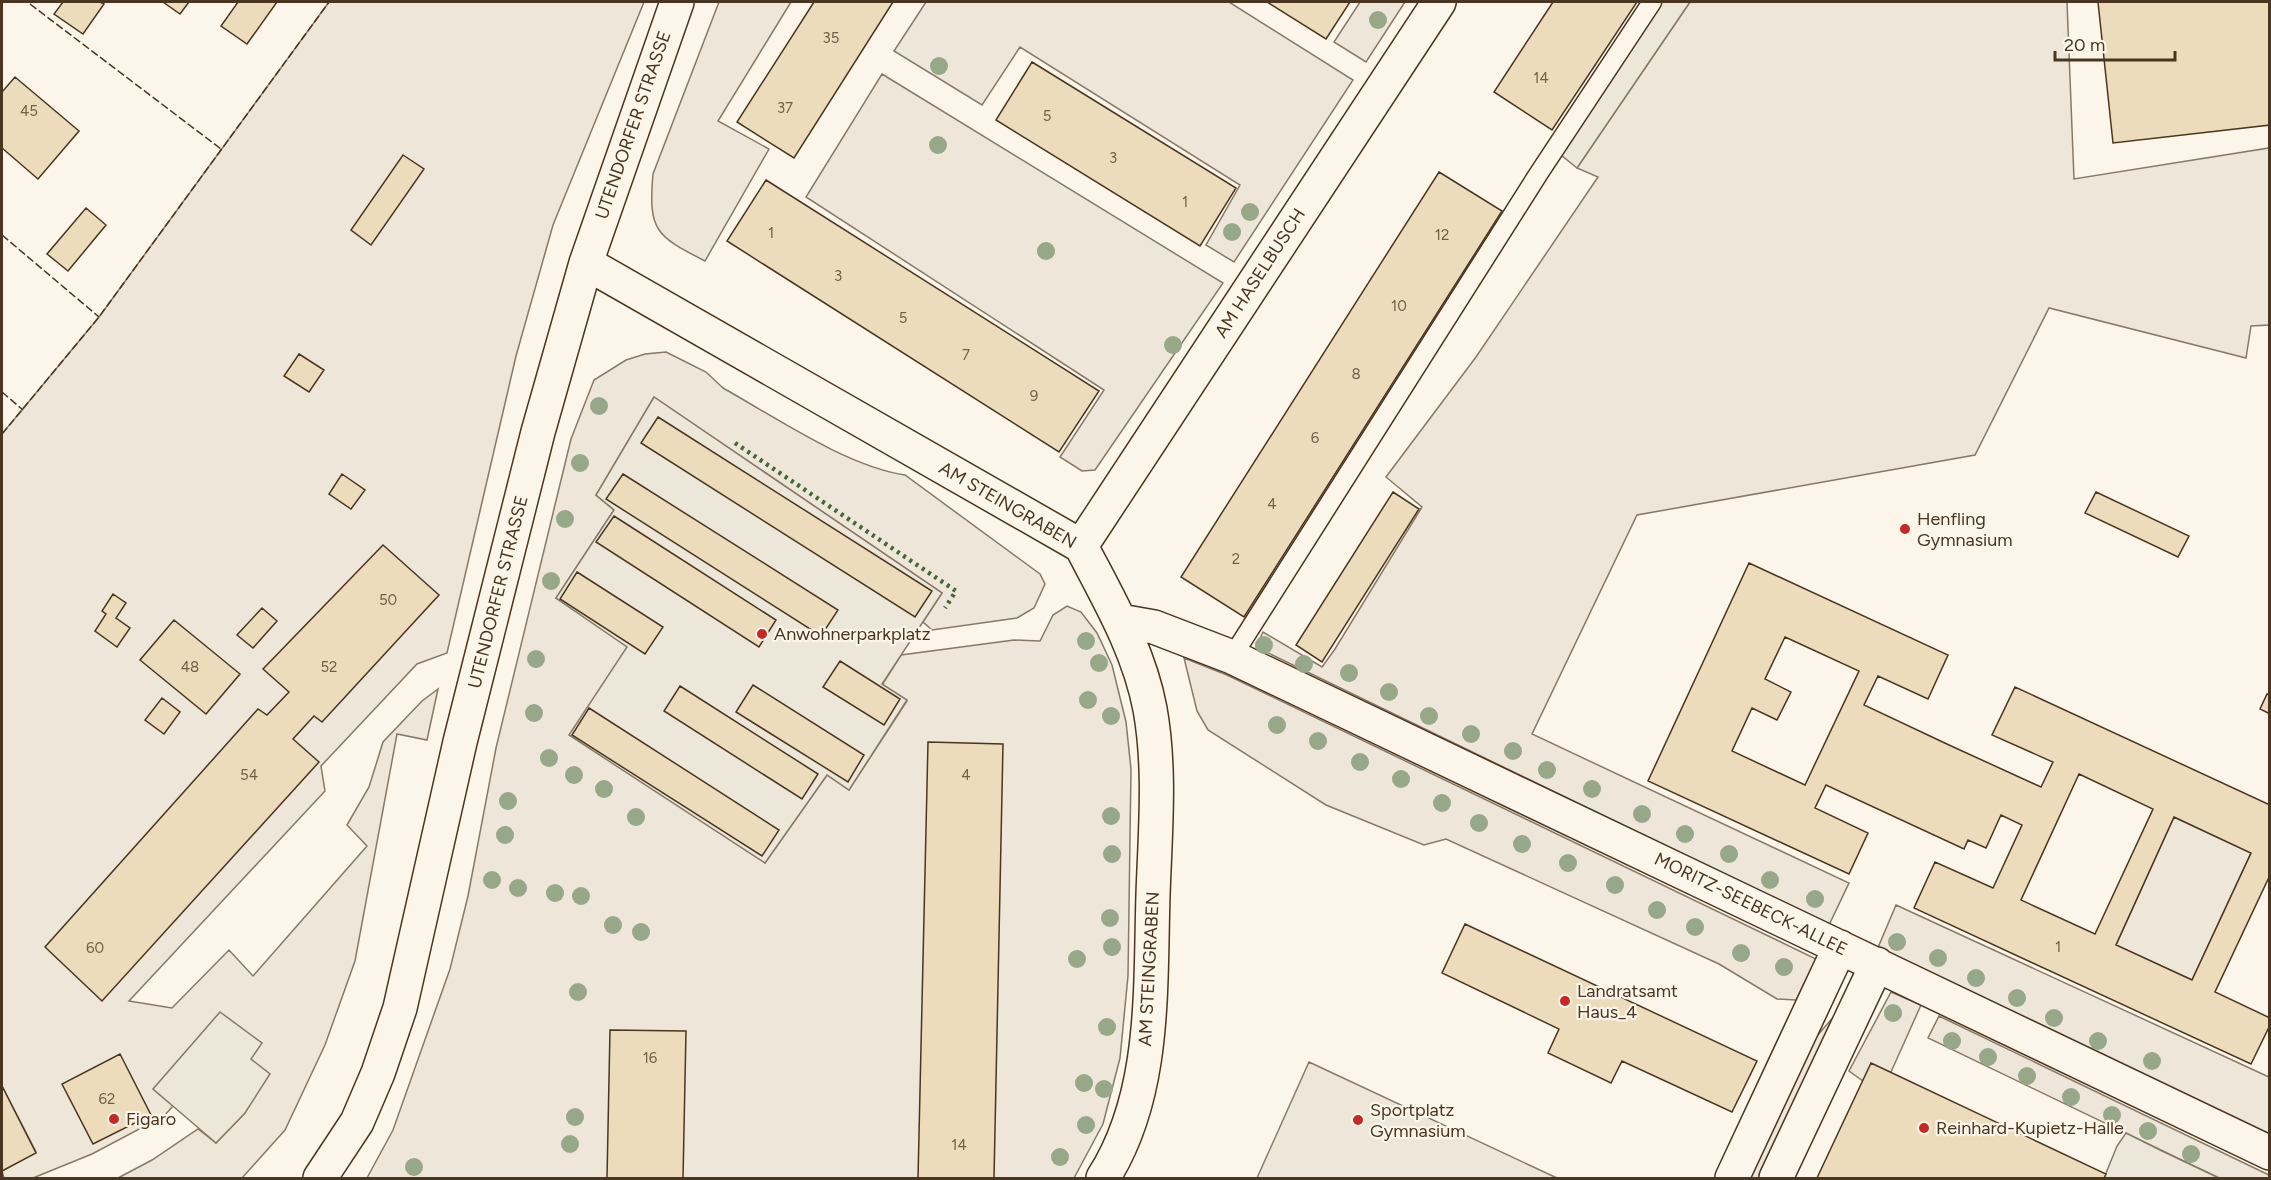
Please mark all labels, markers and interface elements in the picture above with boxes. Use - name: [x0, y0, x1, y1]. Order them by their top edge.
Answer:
- scale bar: [2055, 24, 2175, 62]
- street label: UTENDORFER STRASSE: [590, 28, 676, 222]
- house number: 35: [823, 29, 839, 47]
- text: 20 m: [2064, 34, 2105, 56]
- house number: 14: [1533, 69, 1549, 87]
- house number: 37: [777, 99, 793, 117]
- house number: 45: [20, 102, 38, 120]
- house number: 5: [1043, 107, 1051, 125]
- house number: 3: [1109, 149, 1117, 167]
- house number: 1: [1182, 193, 1188, 211]
- street label: AM HASELBUSCH: [1210, 204, 1310, 342]
- house number: 1: [768, 224, 774, 242]
- house number: 12: [1435, 226, 1449, 244]
- house number: 3: [834, 267, 842, 285]
- house number: 10: [1391, 297, 1407, 315]
- house number: 5: [899, 309, 907, 327]
- house number: 7: [962, 346, 970, 364]
- house number: 8: [1351, 365, 1361, 383]
- house number: 9: [1030, 387, 1038, 405]
- house number: 6: [1311, 429, 1320, 447]
- street label: AM STEINGRABEN: [935, 457, 1081, 553]
- street label: UTENDORFER STRASSE: [463, 493, 533, 691]
- house number: 4: [1267, 495, 1277, 513]
- place label: Henfling Gymnasium: [1917, 508, 2013, 551]
- marker: Henfling Gymnasium: [1898, 522, 1912, 536]
- house number: 2: [1232, 550, 1240, 568]
- house number: 50: [379, 591, 397, 609]
- place label: Anwohnerparkplatz: [774, 623, 931, 645]
- marker: Anwohnerparkplatz: [755, 627, 769, 641]
- house number: 48: [181, 658, 199, 676]
- house number: 52: [320, 658, 338, 676]
- house number: 54: [240, 766, 258, 784]
- house number: 4: [961, 766, 971, 784]
- street label: MORITZ-SEEBECK-ALLEE: [1651, 848, 1851, 960]
- street label: AM STEINGRABEN: [1134, 891, 1164, 1047]
- house number: 1: [2055, 938, 2061, 956]
- house number: 60: [86, 939, 104, 957]
- place label: Landratsamt Haus_4: [1577, 980, 1678, 1023]
- marker: Landratsamt Haus_4: [1558, 994, 1572, 1008]
- house number: 16: [643, 1049, 658, 1067]
- house number: 62: [99, 1090, 115, 1108]
- place label: Sportplatz Gymnasium: [1370, 1099, 1466, 1142]
- place label: Figaro: [126, 1108, 176, 1130]
- marker: Figaro: [107, 1112, 121, 1126]
- marker: Sportplatz Gymnasium: [1351, 1113, 1365, 1127]
- place label: Reinhard-Kupietz-Halle: [1936, 1117, 2124, 1139]
- marker: Reinhard-Kupietz-Halle: [1917, 1121, 1931, 1135]
- house number: 14: [951, 1136, 967, 1154]

